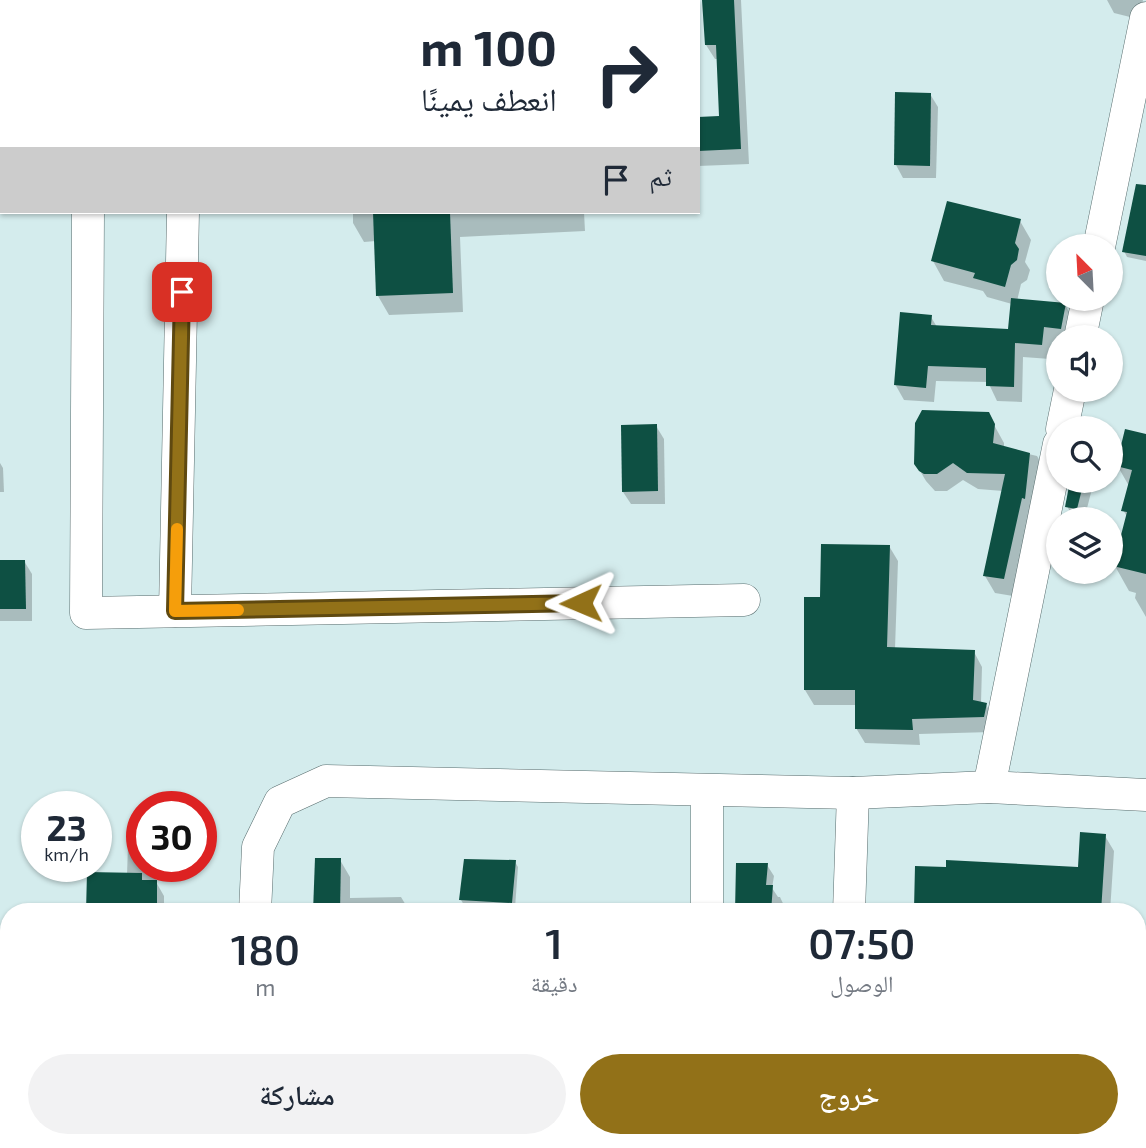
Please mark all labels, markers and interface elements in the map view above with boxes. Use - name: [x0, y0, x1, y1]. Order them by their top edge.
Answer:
- text: 100 m: [420, 17, 557, 76]
- icon: right: [581, 28, 672, 119]
- text: انعطف يمينًا: [421, 79, 557, 117]
- text: ثم: [649, 160, 672, 191]
- icon: arrive: [597, 161, 635, 199]
- north arrow: [1046, 234, 1124, 312]
- map controls: [1046, 234, 1123, 584]
- pin: [152, 262, 212, 322]
- icon: arrive: [163, 273, 201, 311]
- button: sound: [1046, 325, 1123, 402]
- button: search: [1046, 416, 1123, 493]
- button: layers: [1046, 507, 1123, 584]
- position arrow: [544, 566, 618, 640]
- speed limit sign: 30: [126, 791, 217, 882]
- text: 23: [46, 806, 87, 848]
- text: km/h: [44, 843, 89, 865]
- text: 1: [545, 917, 563, 967]
- text: 07:50: [808, 917, 915, 967]
- text: 180: [231, 923, 300, 973]
- text: دقيقة: [531, 969, 578, 997]
- text: الوصول: [830, 969, 894, 997]
- text: m: [255, 973, 275, 1001]
- button: مشاركة: [28, 1054, 566, 1134]
- button: خروج: [580, 1054, 1118, 1134]

